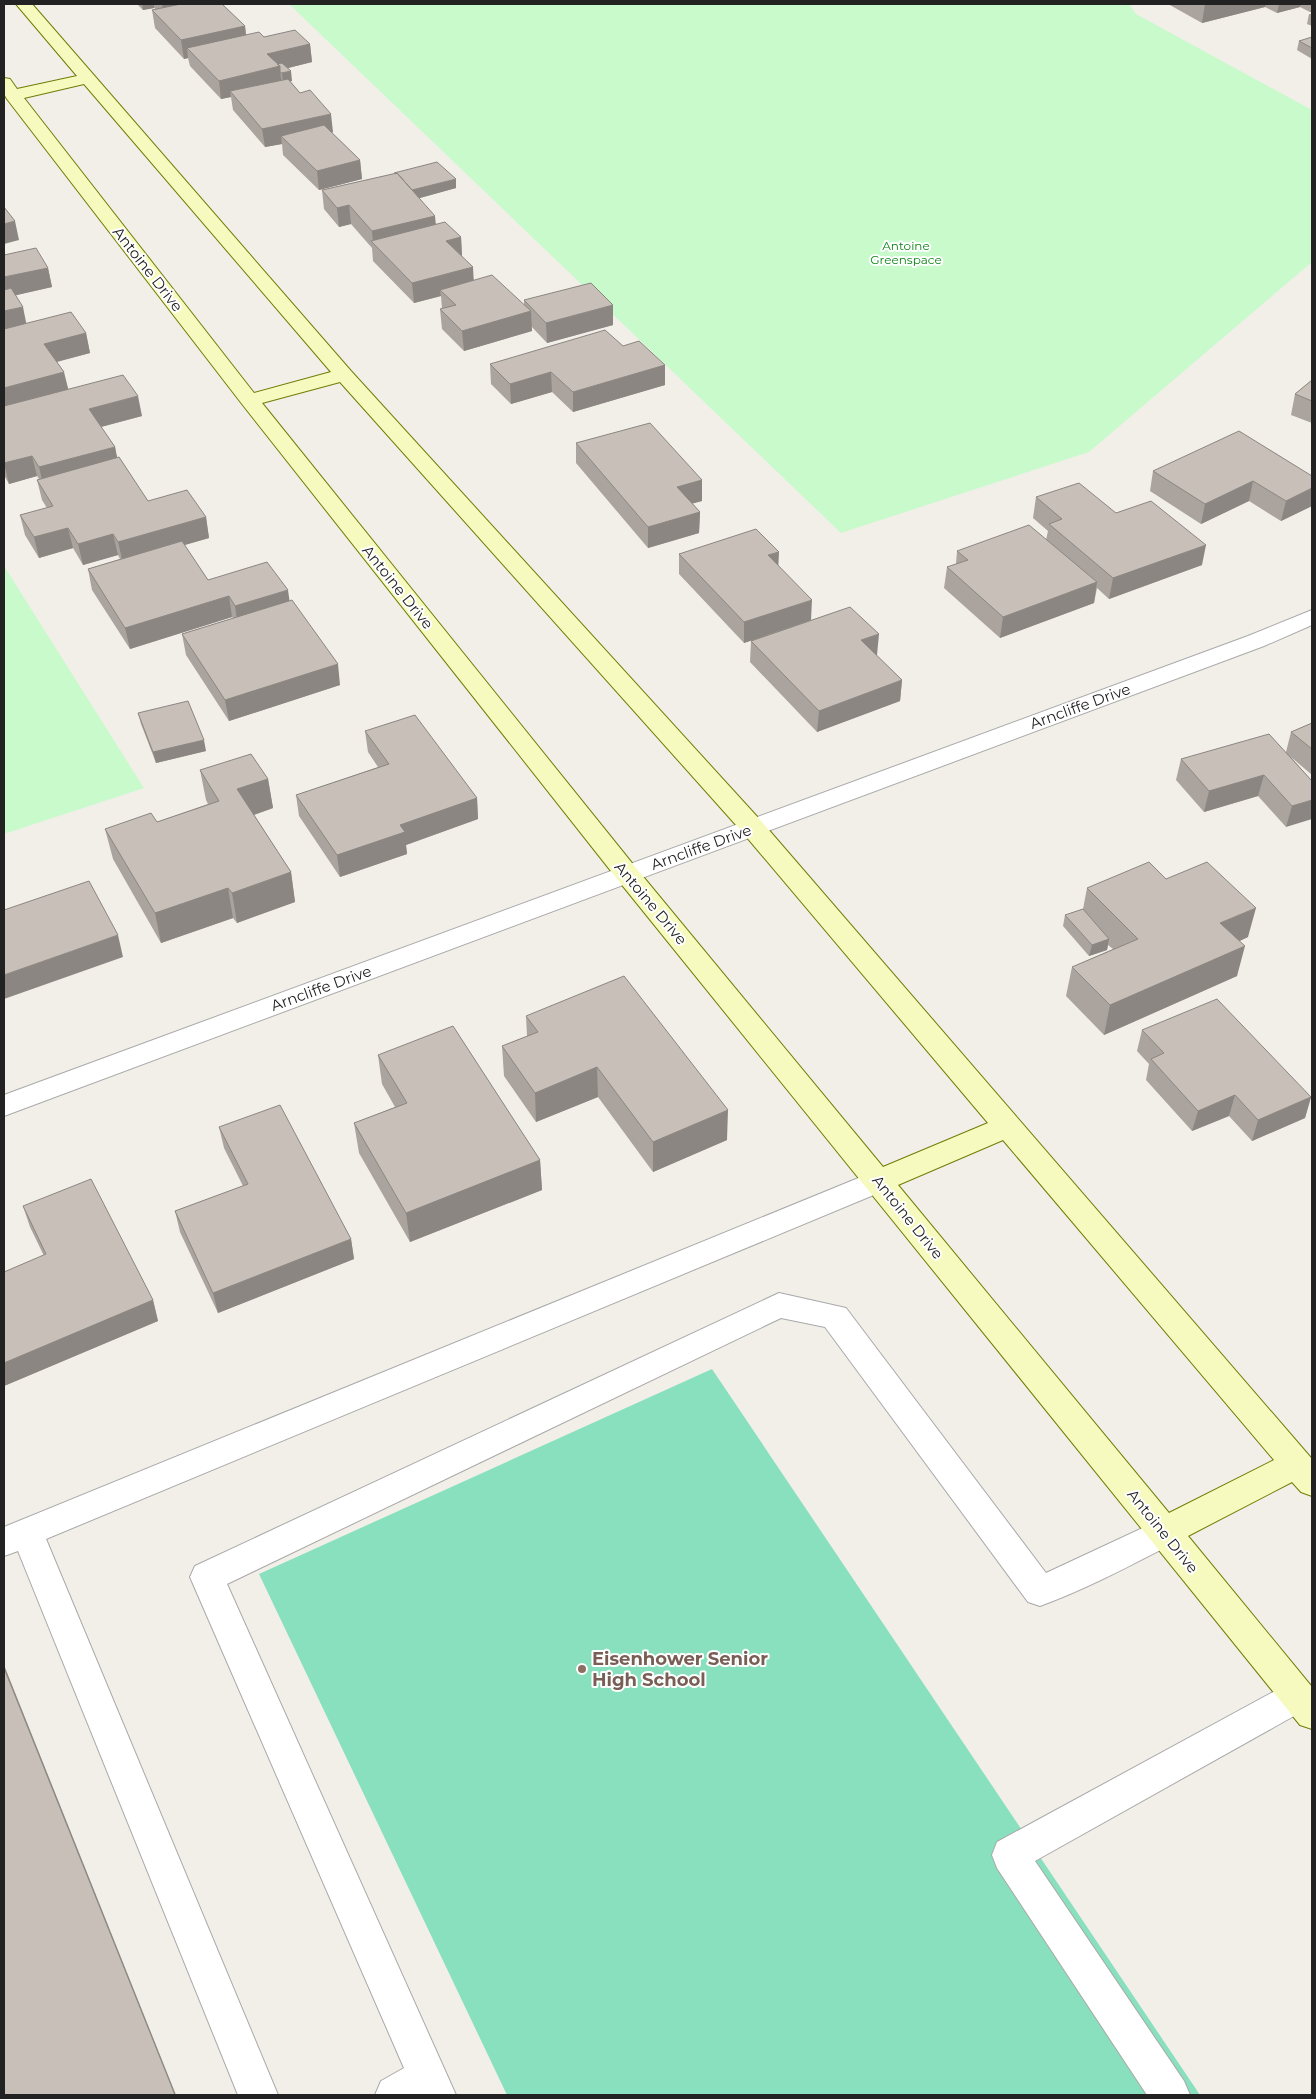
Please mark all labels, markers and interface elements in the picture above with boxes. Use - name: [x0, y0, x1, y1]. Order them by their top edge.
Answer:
- street label: Antoine Drive: [109, 223, 187, 315]
- park label: Antoine Greenspace: [870, 238, 942, 267]
- street label: Antoine Drive: [358, 541, 438, 633]
- street label: Arncliffe Drive: [1027, 679, 1133, 733]
- street label: Arncliffe Drive: [648, 820, 754, 874]
- street label: Antoine Drive: [611, 858, 691, 948]
- street label: Arncliffe Drive: [268, 961, 374, 1015]
- street label: Antoine Drive: [868, 1171, 948, 1263]
- street label: Antoine Drive: [1123, 1485, 1203, 1577]
- place label: Eisenhower Senior High School: [592, 1648, 768, 1691]
- marker: Eisenhower Senior High School: [576, 1663, 588, 1675]

